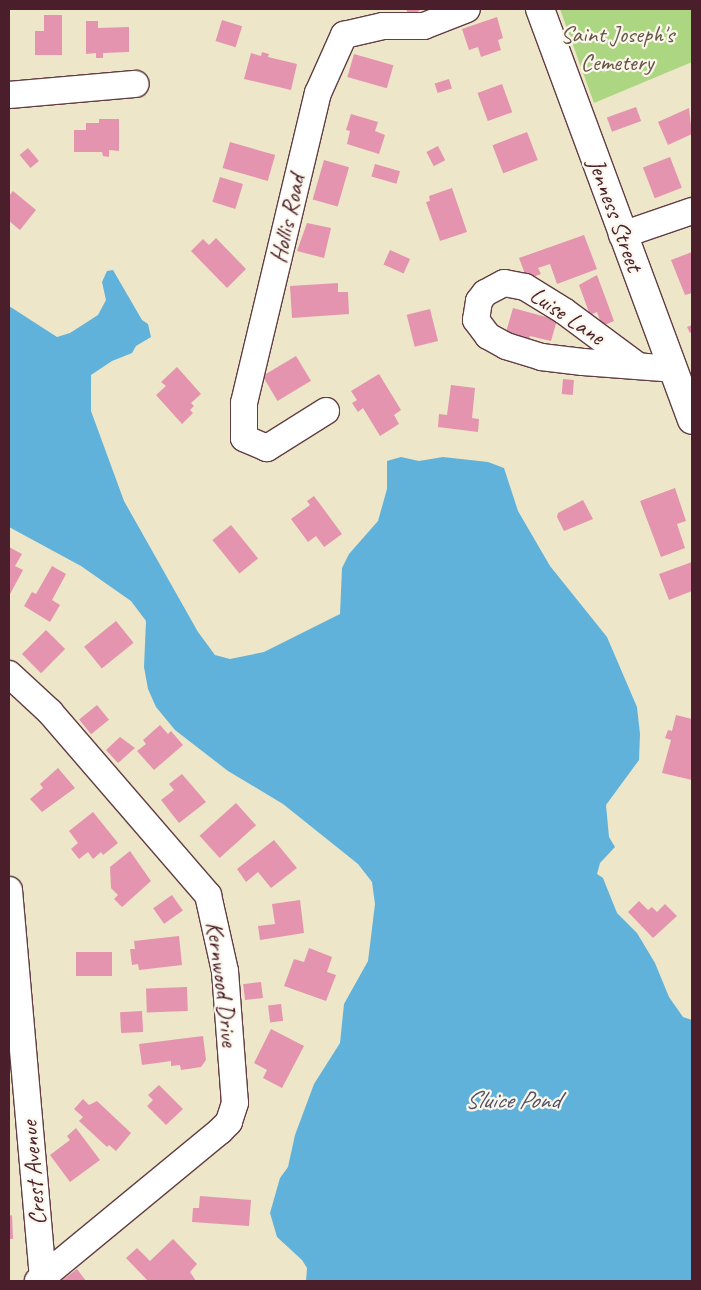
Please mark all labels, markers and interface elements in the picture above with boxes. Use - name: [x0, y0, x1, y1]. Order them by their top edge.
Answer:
- park label: Saint Joseph's Cemetery: [560, 21, 674, 77]
- street label: Jenness Street: [581, 154, 649, 276]
- street label: Hollis Road: [264, 173, 312, 265]
- street label: Luise Lane: [524, 281, 610, 351]
- street label: Kernwood Drive: [200, 920, 244, 1048]
- water label: Sluice Pond: [465, 1085, 559, 1115]
- street label: Crest Avenue: [15, 1120, 53, 1226]

